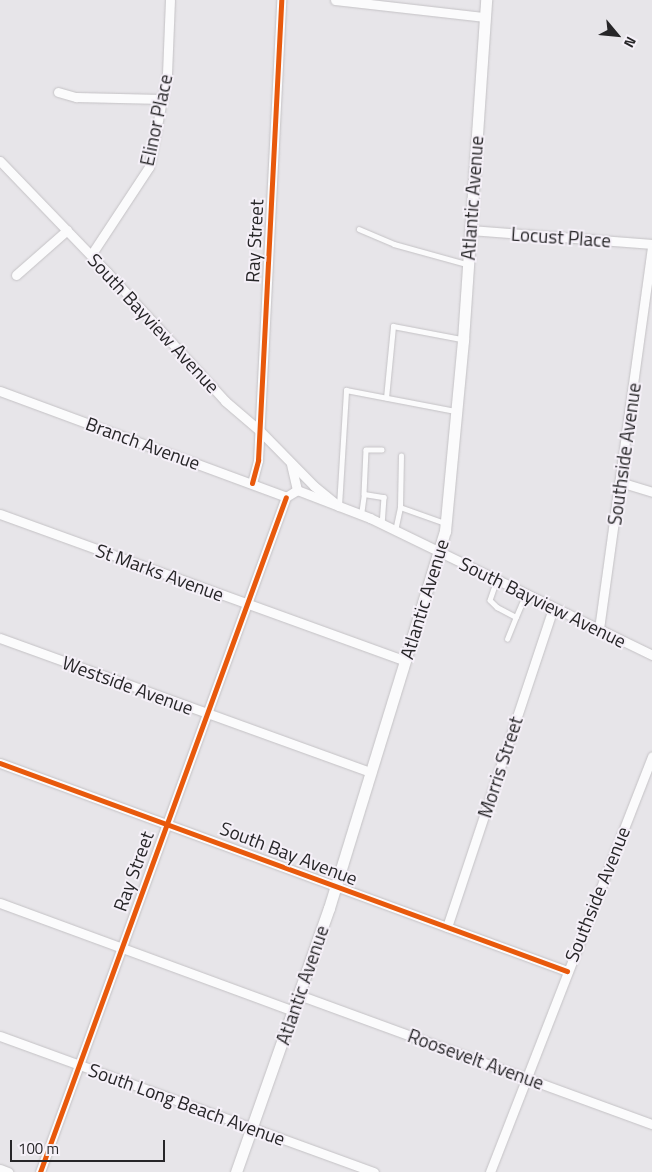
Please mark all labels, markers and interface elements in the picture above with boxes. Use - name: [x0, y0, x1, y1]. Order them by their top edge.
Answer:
- north arrow: [592, 10, 642, 60]
- text: N: [619, 33, 642, 51]
- street label: Elinor Place: [135, 72, 177, 168]
- street label: Atlantic Avenue: [456, 135, 488, 261]
- street label: Ray Street: [240, 199, 268, 283]
- street label: Locust Place: [510, 222, 612, 252]
- street label: South Bayview Avenue: [83, 248, 225, 398]
- street label: Southside Avenue: [603, 381, 645, 527]
- street label: Branch Avenue: [83, 412, 203, 474]
- street label: Atlantic Avenue: [395, 536, 453, 662]
- street label: St Marks Avenue: [93, 538, 227, 606]
- street label: South Bayview Avenue: [456, 552, 630, 652]
- street label: Westside Avenue: [59, 651, 197, 719]
- street label: Morris Street: [473, 713, 527, 821]
- street label: South Bay Avenue: [217, 816, 361, 890]
- street label: Southside Avenue: [560, 823, 634, 965]
- street label: Ray Street: [108, 828, 158, 914]
- street label: Atlantic Avenue: [271, 922, 333, 1048]
- street label: Roosevelt Avenue: [405, 1024, 547, 1094]
- street label: South Long Beach Avenue: [86, 1058, 288, 1150]
- scale bar: [12, 1130, 168, 1162]
- text: 100 m: [18, 1137, 59, 1160]

